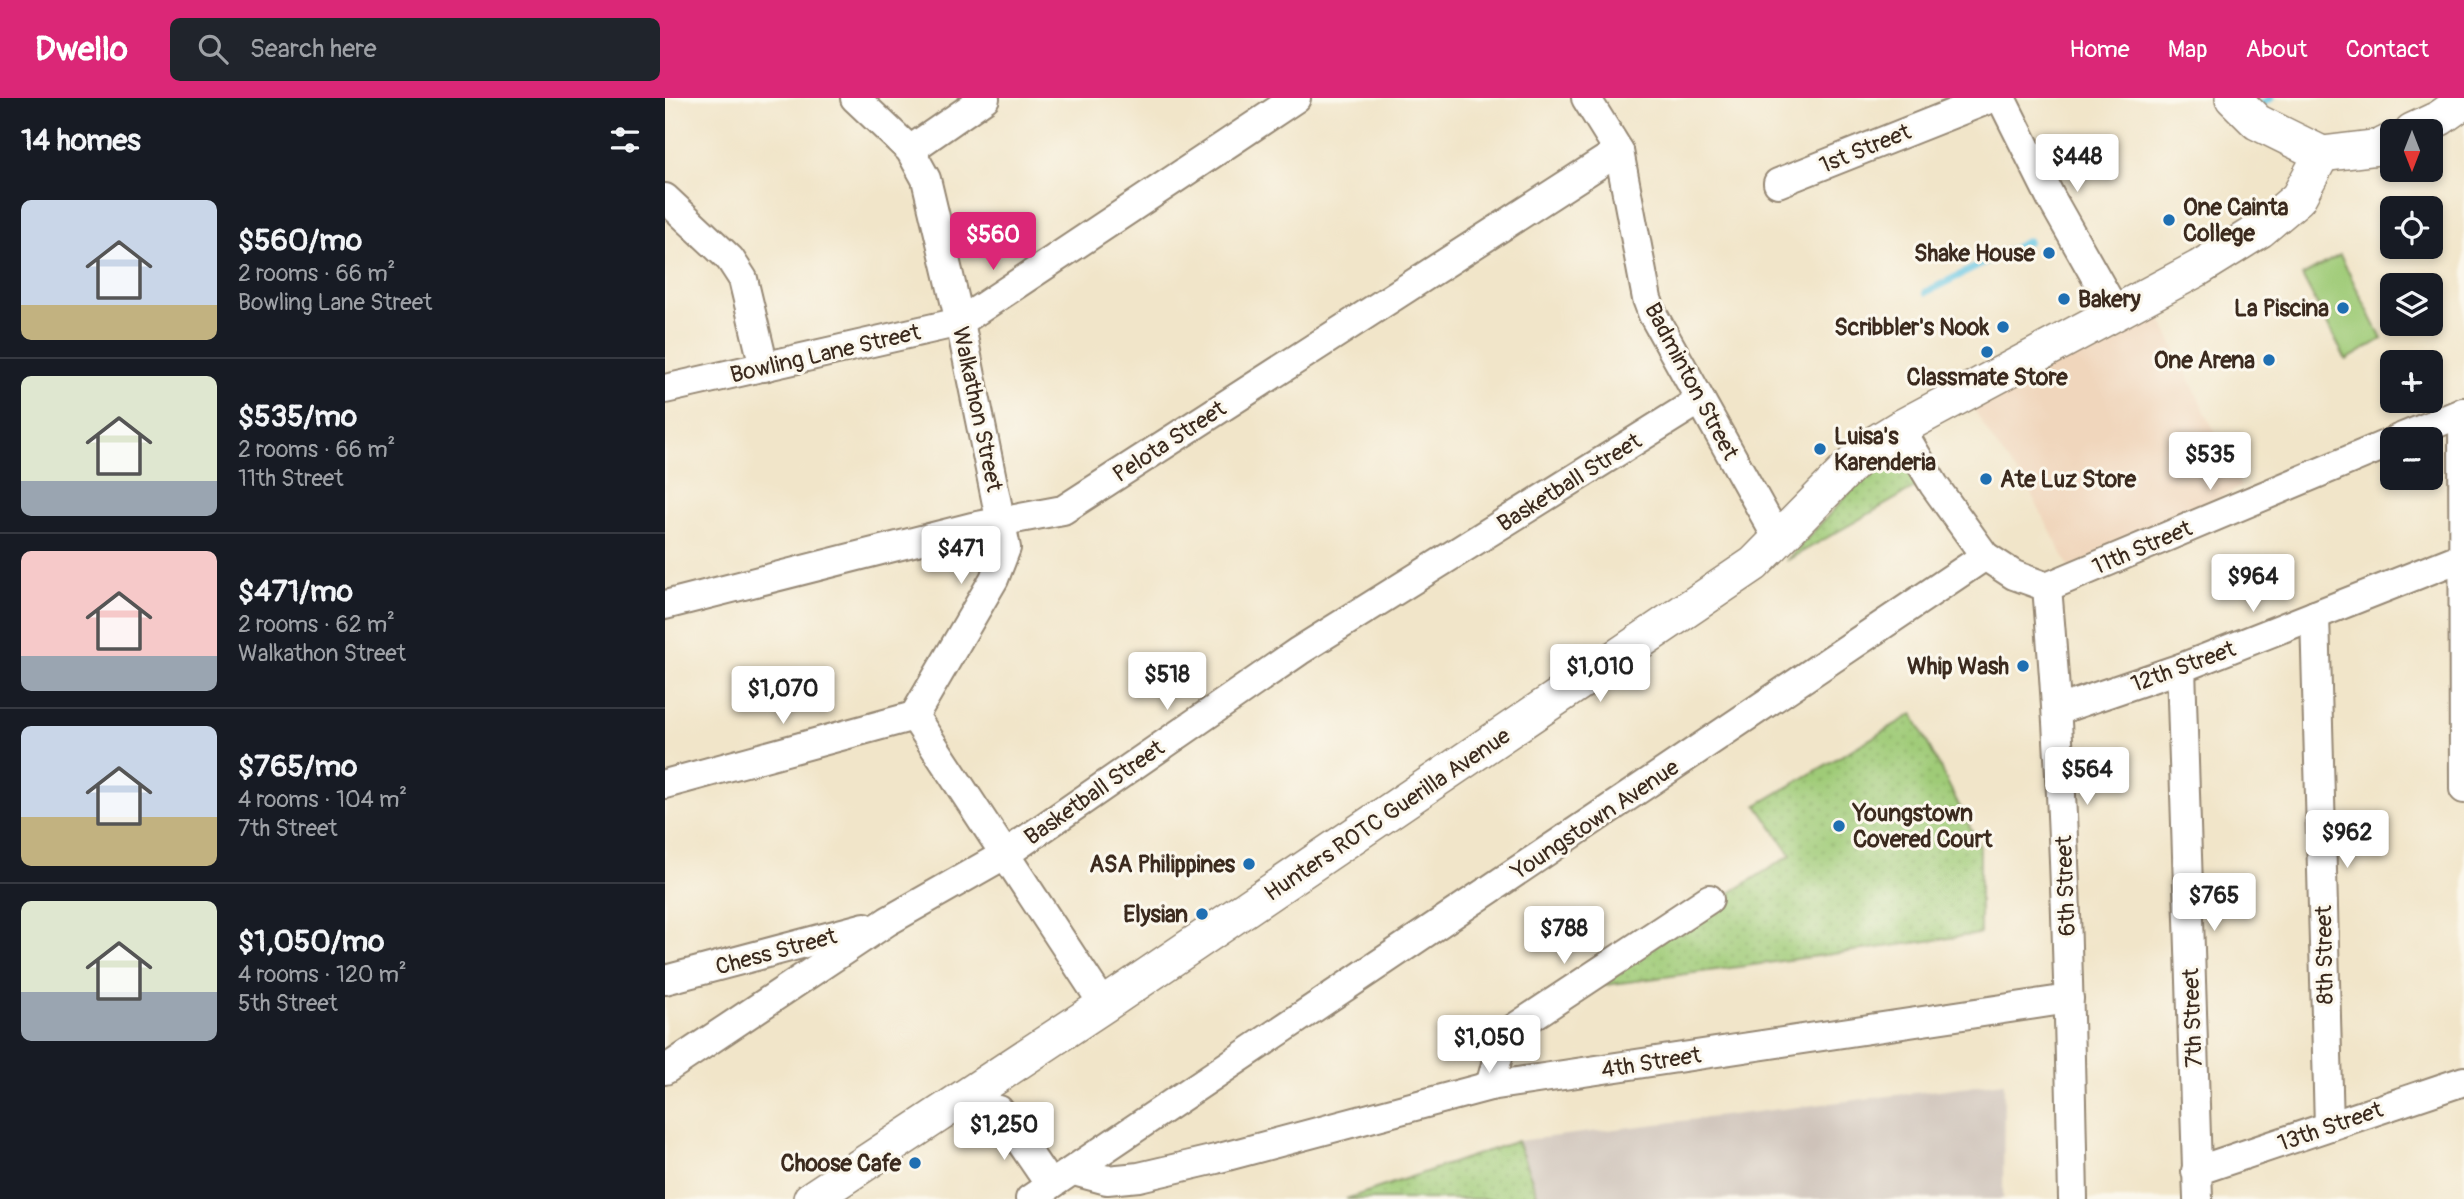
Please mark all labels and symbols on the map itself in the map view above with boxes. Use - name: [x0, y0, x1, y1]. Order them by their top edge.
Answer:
- street label: 1st Street: [1815, 117, 1916, 180]
- north arrow: [2380, 119, 2443, 182]
- pin: $448: [2036, 134, 2118, 194]
- place label: One Cainta College: [2183, 193, 2289, 248]
- pin: $560: [952, 212, 1034, 272]
- marker: One Cainta College: [2161, 212, 2177, 228]
- place label: Shake House: [1914, 239, 2036, 268]
- marker: Shake House: [2041, 245, 2057, 261]
- place label: Bakery: [2078, 285, 2141, 314]
- marker: Bakery: [2056, 291, 2072, 307]
- place label: La Piscina: [2234, 294, 2329, 323]
- street label: Badminton Street: [1638, 298, 1746, 465]
- marker: La Piscina: [2335, 300, 2351, 316]
- place label: Scribbler's Nook: [1834, 313, 1989, 342]
- street label: Bowling Lane Street: [727, 317, 924, 389]
- marker: Scribbler's Nook: [1995, 319, 2011, 335]
- street label: Walkathon Street: [946, 324, 1009, 495]
- marker: Classmate Store: [1979, 344, 1995, 360]
- place label: One Arena: [2154, 346, 2255, 375]
- marker: One Arena: [2261, 352, 2277, 368]
- place label: Classmate Store: [1906, 363, 2068, 392]
- street label: Pelota Street: [1107, 394, 1232, 489]
- place label: Luisa's Karenderia: [1834, 422, 1936, 477]
- street label: Basketball Street: [1492, 426, 1647, 538]
- pin: $535: [2169, 432, 2251, 492]
- marker: Luisa's Karenderia: [1812, 441, 1828, 457]
- place label: Ate Luz Store: [2000, 465, 2137, 494]
- marker: Ate Luz Store: [1978, 471, 1994, 487]
- street label: 11th Street: [2088, 513, 2197, 581]
- pin: $471: [920, 526, 1002, 586]
- pin: $964: [2212, 554, 2294, 614]
- street label: 12th Street: [2127, 634, 2240, 699]
- pin: $1,010: [1543, 644, 1657, 704]
- pin: $518: [1126, 652, 1208, 712]
- place label: Whip Wash: [1907, 652, 2009, 681]
- marker: Whip Wash: [2015, 658, 2031, 674]
- pin: $1,070: [726, 666, 840, 726]
- street label: Hunters ROTC Guerilla Avenue: [1259, 721, 1516, 908]
- street label: Basketball Street: [1019, 733, 1171, 851]
- pin: $564: [2046, 748, 2128, 807]
- street label: Youngstown Avenue: [1505, 752, 1685, 887]
- place label: Youngstown Covered Court: [1852, 799, 1993, 854]
- pin: $962: [2306, 810, 2388, 870]
- marker: Youngstown Covered Court: [1831, 818, 1847, 834]
- street label: 6th Street: [2049, 834, 2082, 937]
- place label: ASA Philippines: [1089, 850, 1236, 879]
- marker: ASA Philippines: [1241, 856, 1257, 872]
- pin: $765: [2173, 874, 2255, 933]
- place label: Elysian: [1123, 900, 1188, 929]
- street label: 8th Street: [2309, 905, 2340, 1005]
- marker: Elysian: [1194, 906, 1210, 922]
- pin: $788: [1523, 906, 1605, 966]
- street label: Chess Street: [712, 921, 841, 982]
- street label: 7th Street: [2176, 967, 2209, 1068]
- pin: $1,050: [1432, 1016, 1546, 1075]
- street label: 4th Street: [1599, 1040, 1704, 1085]
- street label: 13th Street: [2274, 1095, 2387, 1158]
- pin: $1,250: [947, 1102, 1061, 1162]
- place label: Choose Cafe: [781, 1149, 902, 1178]
- marker: Choose Cafe: [907, 1155, 923, 1171]

